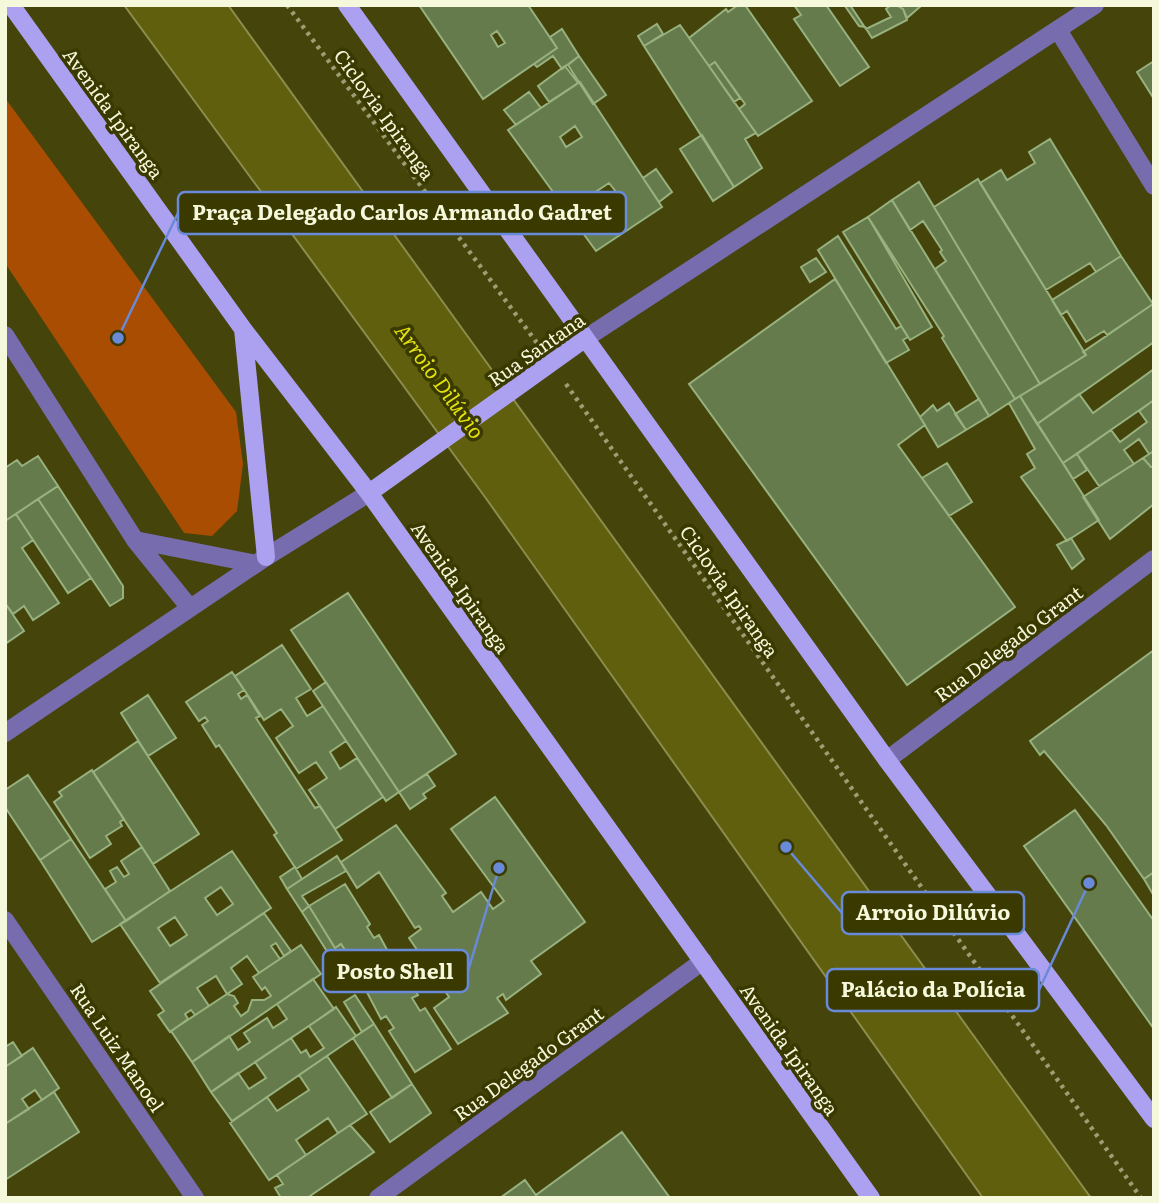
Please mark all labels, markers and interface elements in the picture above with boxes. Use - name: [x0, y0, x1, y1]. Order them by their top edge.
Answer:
- street label: Avenida Ipiranga: [57, 42, 171, 185]
- street label: Ciclovia Ipiranga: [328, 43, 443, 186]
- callout: Praça Delegado Carlos Armando Gadret: [178, 192, 626, 234]
- text: Praça Delegado Carlos Armando Gadret: [192, 195, 613, 226]
- street label: Rua Santana: [482, 305, 591, 393]
- water label: Arroio Dilúvio: [389, 316, 493, 444]
- street label: Avenida Ipiranga: [405, 515, 517, 659]
- street label: Ciclovia Ipiranga: [674, 519, 787, 663]
- street label: Rua Delegado Grant: [928, 578, 1088, 708]
- callout: Arroio Dilúvio: [842, 892, 1024, 934]
- text: Arroio Dilúvio: [856, 895, 1010, 926]
- callout: Posto Shell: [323, 950, 468, 992]
- text: Posto Shell: [336, 954, 454, 985]
- callout: Palácio da Polícia: [827, 969, 1039, 1011]
- text: Palácio da Polícia: [841, 972, 1026, 1003]
- street label: Rua Luiz Manoel: [64, 977, 172, 1117]
- street label: Avenida Ipiranga: [734, 977, 846, 1121]
- street label: Rua Delegado Grant: [447, 999, 609, 1127]

